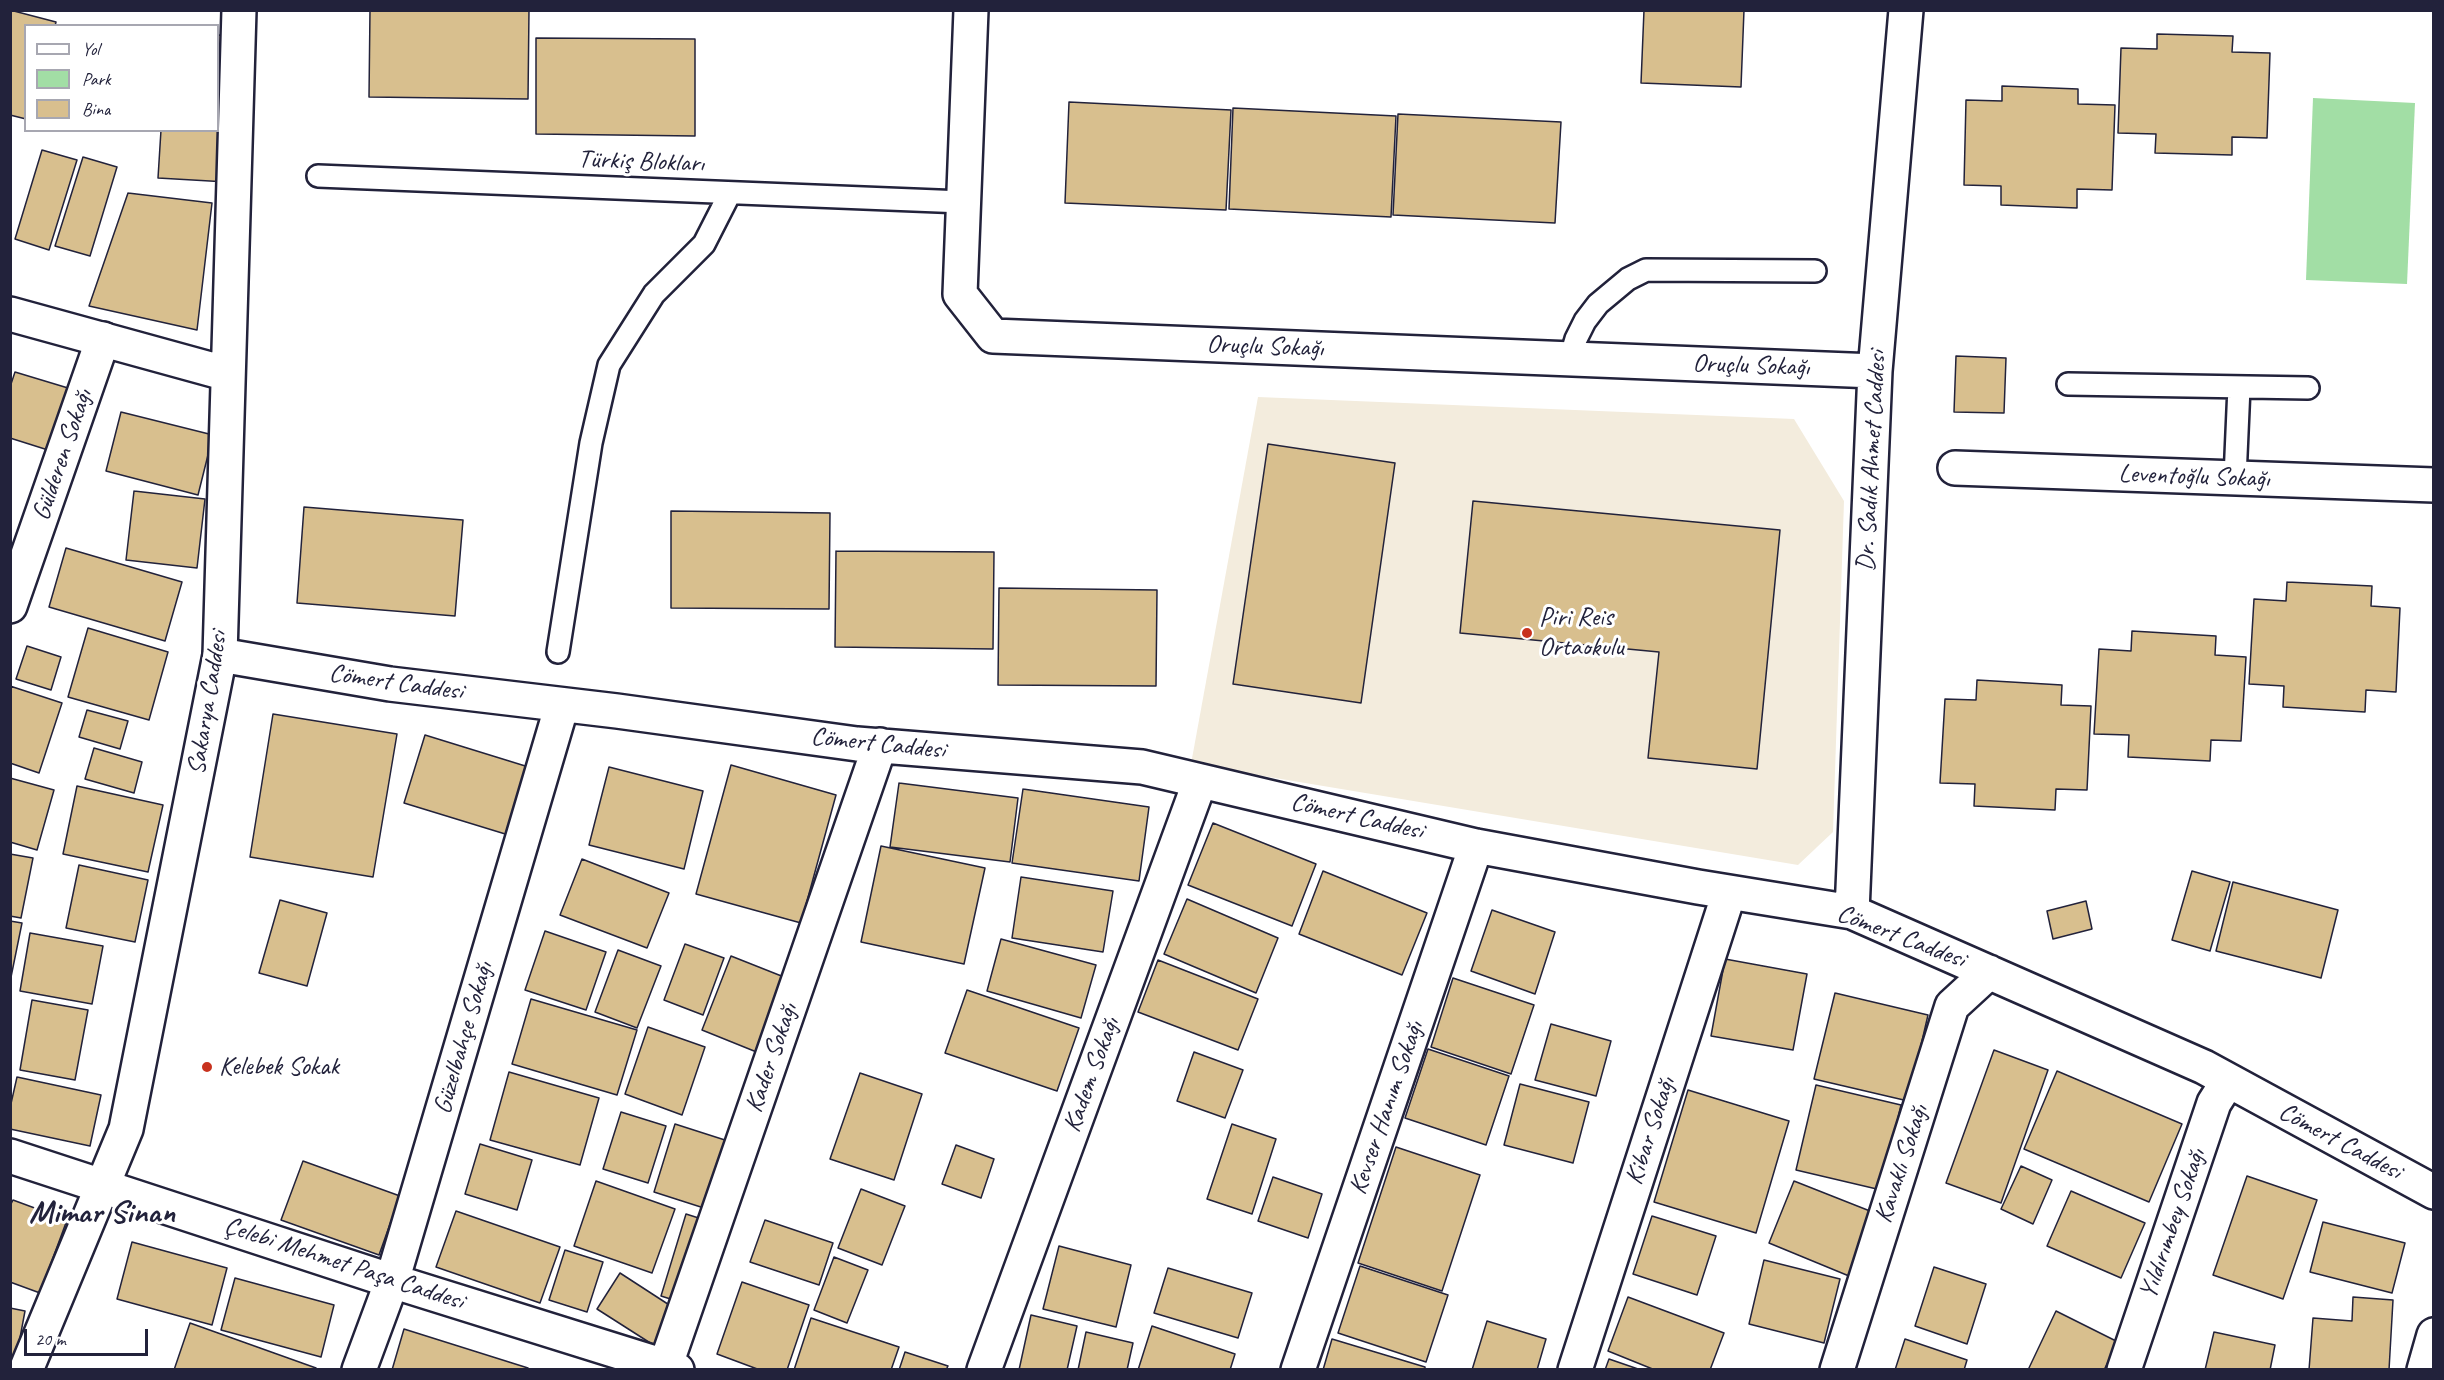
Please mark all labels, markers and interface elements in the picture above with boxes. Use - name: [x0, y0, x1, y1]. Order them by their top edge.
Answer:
- legend: [24, 24, 219, 132]
- text: Yol: [82, 38, 99, 60]
- text: Park: [82, 68, 111, 90]
- text: Bina: [82, 98, 110, 120]
- street label: Türkiş Blokları: [577, 144, 705, 180]
- street label: Oruçlu Sokağı: [1206, 329, 1324, 365]
- street label: Oruçlu Sokağı: [1692, 348, 1810, 384]
- street label: Dr. Sadık Ahmet Caddesi: [1851, 350, 1893, 572]
- street label: Gülderen Sokağı: [26, 385, 100, 525]
- street label: Leventoğlu Sokağı: [2118, 459, 2270, 495]
- place label: Piri Reis Ortaokulu: [1539, 602, 1624, 664]
- marker: Piri Reis Ortaokulu: [1520, 626, 1534, 640]
- street label: Sakarya Caddesi: [181, 629, 235, 777]
- street label: Cömert Caddesi: [327, 658, 465, 708]
- street label: Cömert Caddesi: [809, 721, 947, 767]
- street label: Cömert Caddesi: [1288, 787, 1426, 847]
- street label: Cömert Caddesi: [1832, 898, 1970, 976]
- street label: Güzelbahçe Sokağı: [427, 958, 501, 1118]
- street label: Kader Sokağı: [739, 999, 805, 1117]
- street label: Kadem Sokağı: [1057, 1013, 1127, 1137]
- street label: Kevser Hanım Sokağı: [1343, 1017, 1431, 1199]
- place label: Kelebek Sokak: [219, 1051, 339, 1083]
- marker: Kelebek Sokak: [200, 1060, 214, 1074]
- street label: Kibar Sokağı: [1619, 1073, 1683, 1189]
- street label: Cömert Caddesi: [2273, 1097, 2407, 1187]
- street label: Kavaklı Sokağı: [1868, 1101, 1936, 1227]
- street label: Yıldırımbey Sokağı: [2133, 1145, 2213, 1303]
- district label: Mimar Sinan: [29, 1195, 175, 1233]
- street label: Çelebi Mehmet Paşa Caddesi: [220, 1211, 468, 1317]
- scale bar: [27, 1317, 152, 1355]
- text: 20 m: [35, 1328, 66, 1350]

